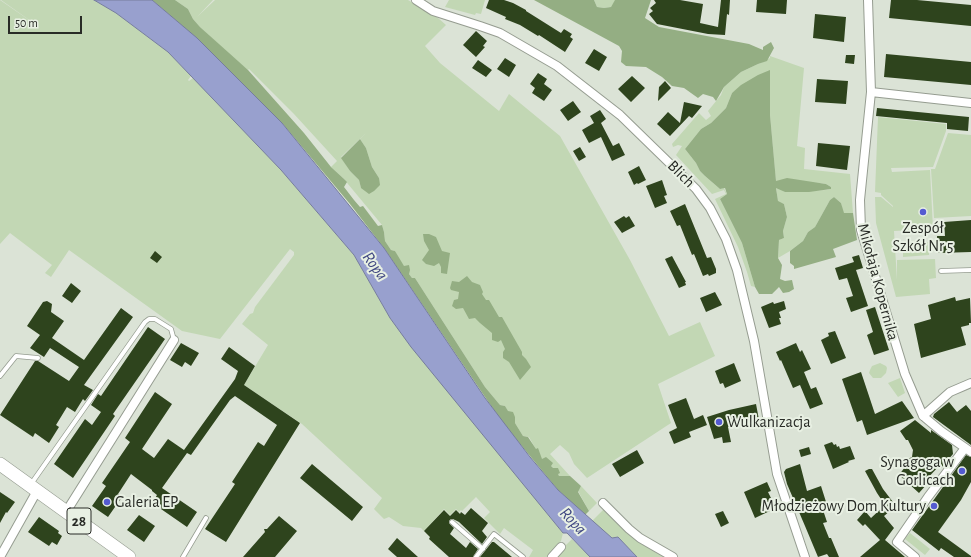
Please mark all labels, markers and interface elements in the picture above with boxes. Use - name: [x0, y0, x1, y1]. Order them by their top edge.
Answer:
- scale bar: [10, 8, 84, 34]
- text: 50 m: [15, 17, 38, 29]
- street label: Blich: [663, 156, 699, 192]
- marker: Zespół Szkół Nr 5: [918, 207, 928, 217]
- place label: Zespół Szkół Nr 5: [892, 218, 954, 256]
- street label: Mikołaja Kopernika: [853, 221, 903, 343]
- water label: Ropa: [358, 248, 392, 284]
- place label: Wulkanizacja: [727, 412, 811, 432]
- marker: Wulkanizacja: [714, 417, 724, 427]
- place label: Synagoga w Gorlicach: [880, 452, 954, 490]
- marker: Synagoga w Gorlicach: [957, 466, 967, 476]
- place label: Galeria EP: [115, 492, 178, 512]
- place label: Młodzieżowy Dom Kultury: [762, 496, 926, 516]
- marker: Galeria EP: [102, 497, 112, 507]
- marker: Młodzieżowy Dom Kultury: [929, 501, 939, 511]
- water label: Ropa: [555, 503, 591, 539]
- road number: 28: [67, 508, 91, 534]

